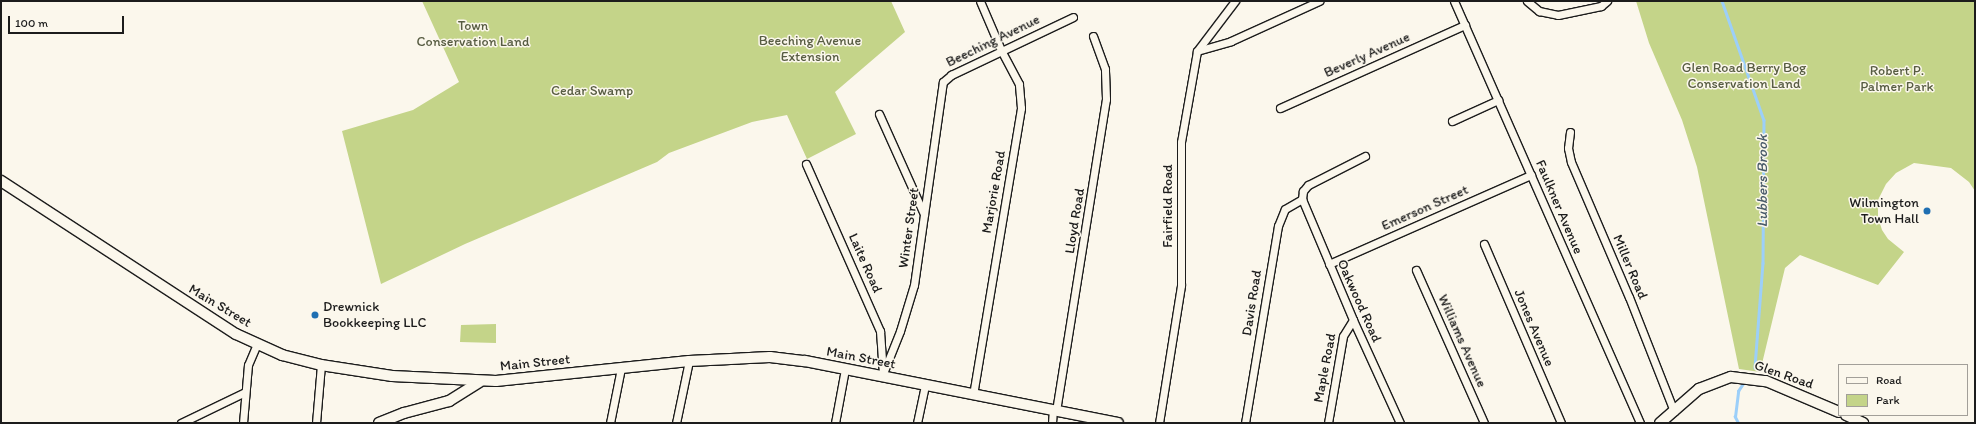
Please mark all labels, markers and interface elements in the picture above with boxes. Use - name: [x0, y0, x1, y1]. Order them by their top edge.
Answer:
- scale bar: [10, 8, 126, 34]
- street label: Beeching Avenue: [944, 11, 1042, 71]
- text: 100 m: [15, 16, 48, 30]
- park label: Town Conservation Land: [416, 18, 530, 50]
- street label: Beverly Avenue: [1322, 29, 1412, 81]
- park label: Beeching Avenue Extension: [759, 33, 861, 66]
- park label: Glen Road Berry Bog Conservation Land: [1682, 60, 1806, 92]
- park label: Robert P. Palmer Park: [1861, 63, 1933, 96]
- park label: Cedar Swamp: [551, 83, 633, 99]
- water label: Lubbers Brook: [1754, 134, 1772, 228]
- street label: Marjorie Road: [978, 149, 1010, 235]
- street label: Faulkner Avenue: [1532, 158, 1586, 256]
- street label: Fairfield Road: [1160, 164, 1176, 248]
- street label: Emerson Street: [1379, 181, 1471, 235]
- street label: Winter Street: [895, 187, 923, 269]
- street label: Lloyd Road: [1062, 187, 1088, 255]
- place label: Wilmington Town Hall: [1849, 195, 1919, 228]
- marker: Wilmington Town Hall: [1922, 206, 1932, 216]
- street label: Laite Road: [844, 231, 886, 295]
- street label: Miller Road: [1609, 232, 1651, 302]
- street label: Oakwood Road: [1333, 257, 1385, 345]
- street label: Davis Road: [1239, 269, 1265, 337]
- street label: Main Street: [186, 281, 254, 331]
- street label: Jones Avenue: [1510, 287, 1558, 369]
- street label: Williams Avenue: [1434, 292, 1490, 390]
- place label: Drewnick Bookkeeping LLC: [323, 299, 426, 332]
- marker: Drewnick Bookkeeping LLC: [310, 310, 320, 320]
- street label: Maple Road: [1310, 332, 1340, 404]
- street label: Main Street: [825, 343, 897, 373]
- street label: Main Street: [499, 351, 571, 375]
- street label: Glen Road: [1752, 357, 1816, 393]
- legend: [1838, 364, 1968, 416]
- text: Road: [1876, 373, 1902, 387]
- text: Park: [1876, 393, 1900, 407]

